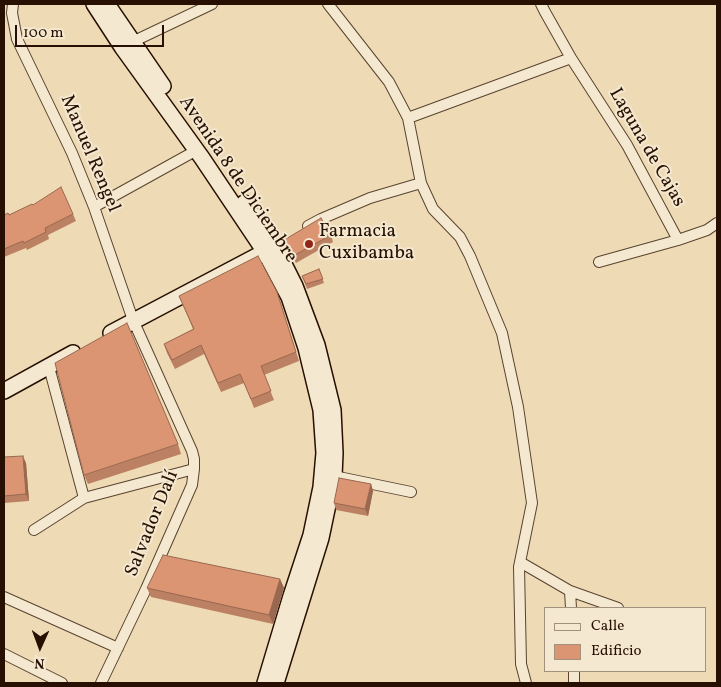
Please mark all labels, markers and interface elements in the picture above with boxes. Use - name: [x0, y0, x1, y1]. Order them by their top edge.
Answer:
- scale bar: [18, 15, 166, 47]
- text: 100 m: [23, 23, 63, 44]
- street label: Laguna de Cajas: [603, 84, 689, 212]
- street label: Manuel Rengel: [54, 92, 124, 216]
- street label: Avenida 8 de Diciembre: [173, 92, 301, 268]
- place label: Farmacia Cuxibamba: [319, 222, 414, 266]
- marker: Farmacia Cuxibamba: [303, 238, 315, 250]
- street label: Salvador Dalí: [121, 468, 185, 580]
- legend: [544, 607, 706, 672]
- text: Calle: [591, 616, 624, 637]
- north arrow: [15, 622, 65, 672]
- text: Edificio: [591, 641, 642, 662]
- text: N: [34, 653, 45, 672]

